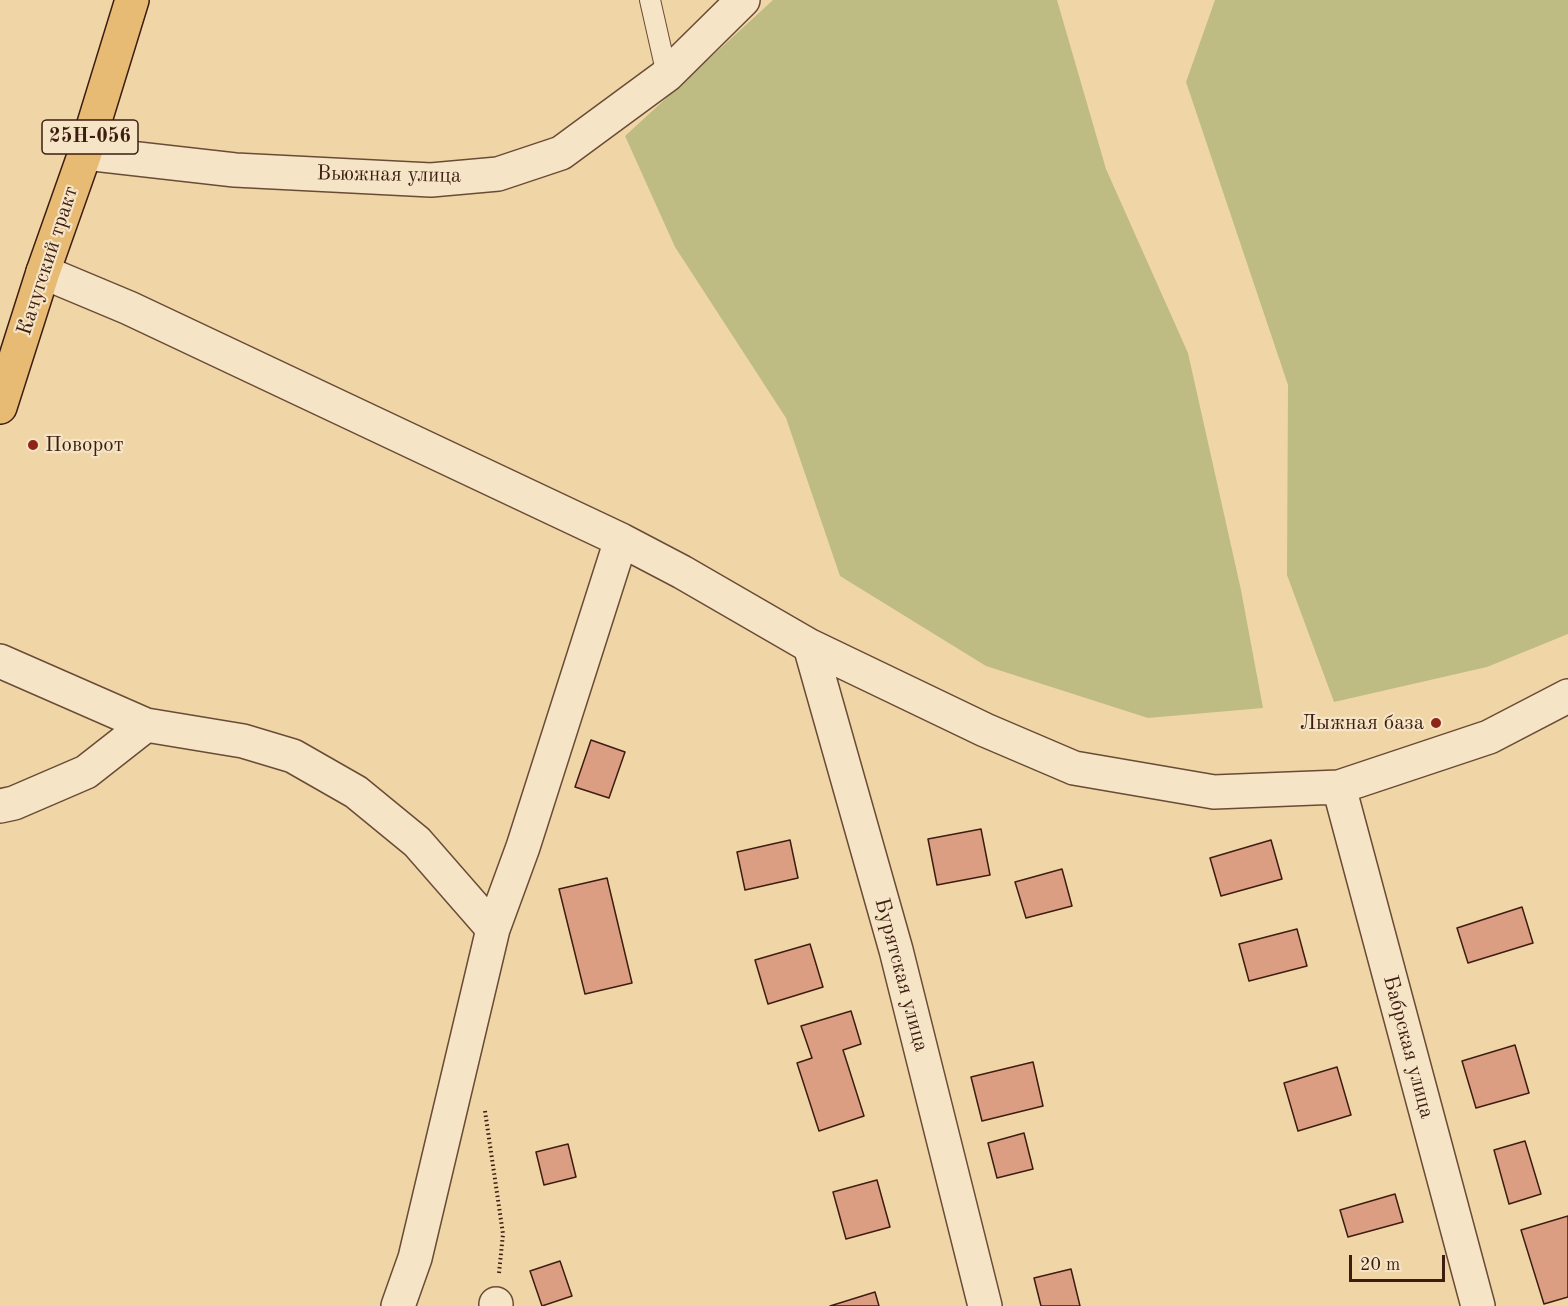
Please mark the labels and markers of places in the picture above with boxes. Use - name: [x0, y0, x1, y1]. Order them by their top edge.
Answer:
- place label: Поворот: [45, 432, 124, 458]
- marker: Поворот: [26, 438, 40, 452]
- place label: Лыжная база: [1300, 710, 1424, 736]
- marker: Лыжная база: [1429, 716, 1443, 730]

